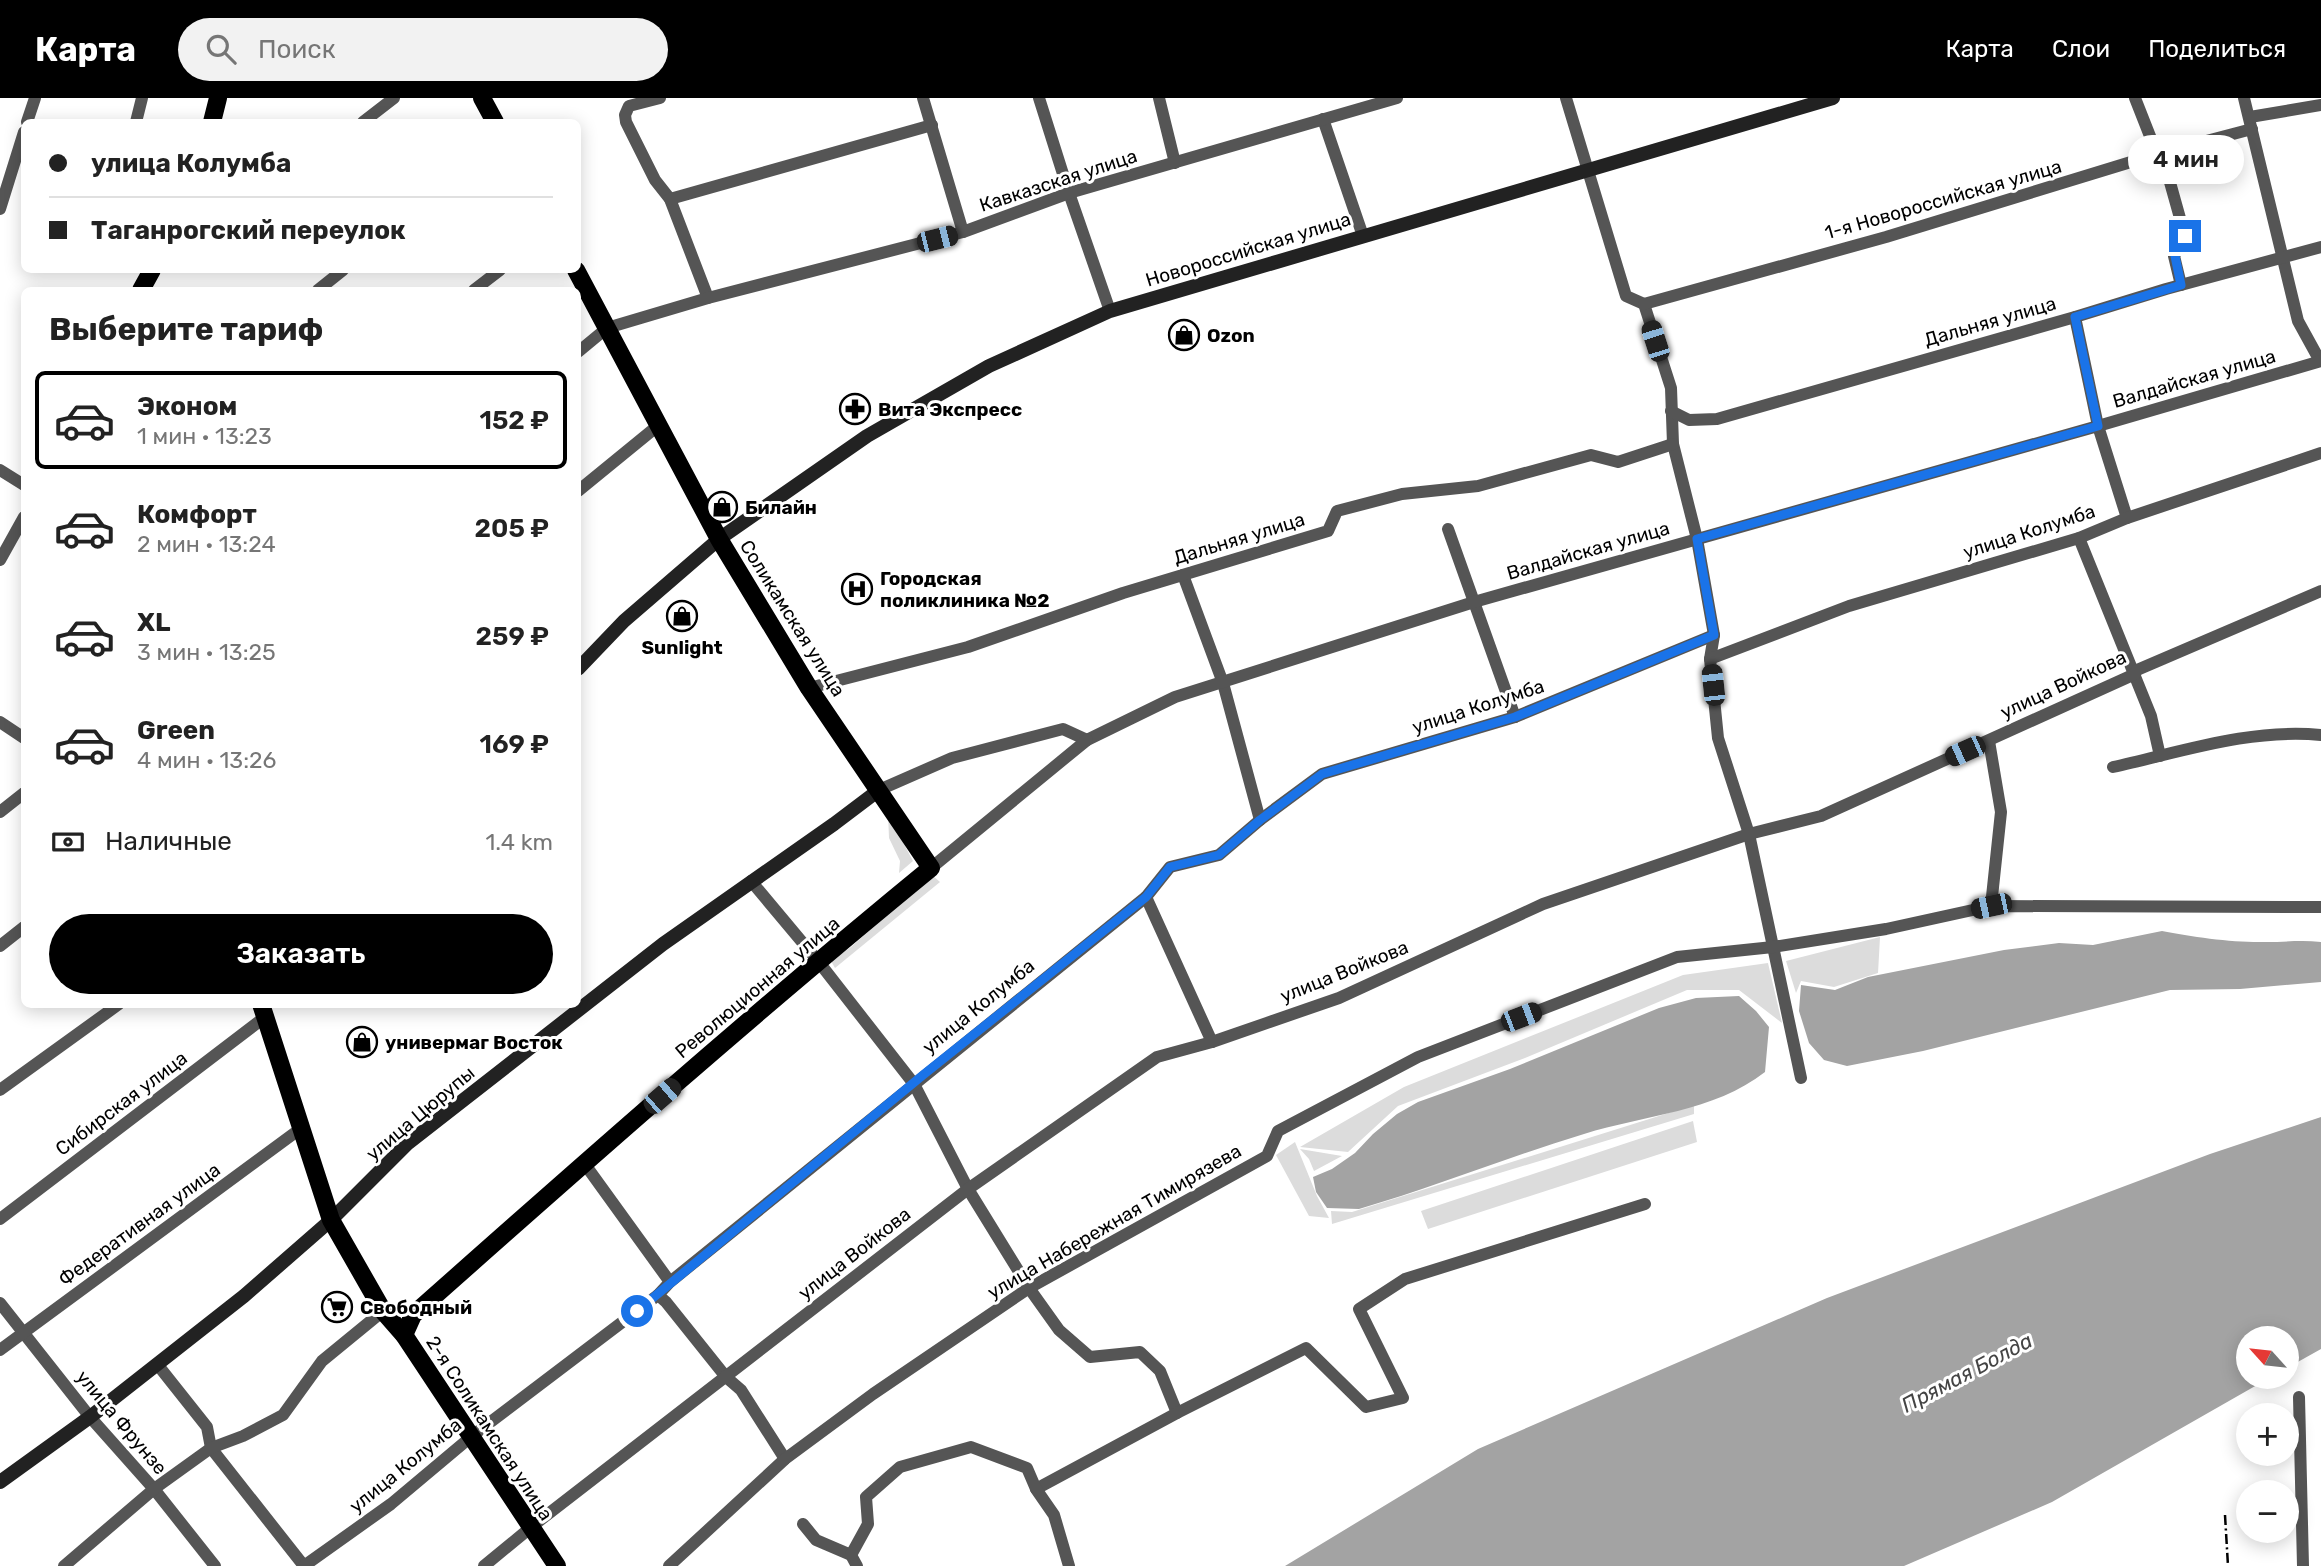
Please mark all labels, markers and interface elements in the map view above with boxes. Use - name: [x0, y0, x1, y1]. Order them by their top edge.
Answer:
- search box: [178, 18, 668, 81]
- text: Карта: [35, 30, 136, 69]
- icon: search: [202, 30, 240, 68]
- text: Поиск: [258, 34, 336, 65]
- text: Карта: [1945, 35, 2014, 63]
- text: Слои: [2052, 35, 2110, 63]
- text: Поделиться: [2148, 35, 2286, 63]
- callout: 4 мин: [2127, 135, 2243, 184]
- street label: Кавказская улица: [976, 144, 1140, 217]
- text: 4 мин: [2153, 145, 2219, 173]
- text: улица Колумба: [91, 148, 291, 179]
- street label: 1-я Новороссийская улица: [1822, 155, 2064, 244]
- street label: Новороссийская улица: [1143, 207, 1353, 292]
- text: Таганрогский переулок: [91, 215, 406, 246]
- route end: [2169, 220, 2201, 252]
- car: [915, 224, 960, 254]
- street label: Дальняя улица: [1922, 292, 2059, 351]
- text: Выберите тариф: [49, 310, 323, 348]
- shop icon: Ozon: [1167, 318, 1201, 352]
- car: [1639, 318, 1672, 364]
- place label: Ozon: [1207, 324, 1255, 347]
- street label: Валдайская улица: [2110, 344, 2278, 413]
- icon: car: [53, 389, 116, 452]
- text: Эконом: [137, 391, 237, 422]
- pharmacy icon: Вита Экспресс: [838, 392, 872, 426]
- place label: Вита Экспресс: [878, 398, 1022, 421]
- text: 152 ₽: [479, 405, 549, 436]
- text: 1 мин · 13:23: [137, 422, 272, 450]
- shop icon: Билайн: [705, 490, 739, 524]
- place label: Билайн: [745, 496, 817, 519]
- icon: car: [53, 497, 116, 560]
- text: Комфорт: [137, 499, 257, 530]
- street label: улица Колумба: [1960, 499, 2098, 564]
- street label: Дальняя улица: [1171, 508, 1308, 569]
- text: 205 ₽: [475, 513, 549, 544]
- street label: Валдайская улица: [1504, 516, 1672, 585]
- text: 2 мин · 13:24: [137, 530, 276, 558]
- street label: Соликамская улица: [735, 536, 850, 701]
- place label: Городская поликлиника №2: [880, 567, 1050, 612]
- hospital icon: Городская поликлиника №2: [840, 572, 874, 606]
- shop icon: Sunlight: [665, 599, 699, 633]
- icon: car: [53, 605, 116, 668]
- text: XL: [137, 607, 170, 638]
- text: 259 ₽: [476, 621, 549, 652]
- place label: Sunlight: [641, 636, 723, 659]
- text: 3 мин · 13:25: [137, 638, 276, 666]
- street label: улица Войкова: [1997, 645, 2130, 724]
- car: [1701, 663, 1726, 707]
- street label: улица Колумба: [1409, 674, 1547, 739]
- icon: car: [53, 713, 116, 776]
- text: Green: [137, 715, 215, 746]
- text: 169 ₽: [479, 729, 549, 760]
- car: [1942, 733, 1989, 769]
- text: 4 мин · 13:26: [137, 746, 276, 774]
- icon: cash: [49, 823, 87, 861]
- text: Наличные: [105, 826, 232, 857]
- text: 1.4 km: [485, 828, 553, 856]
- car: [1969, 891, 2014, 921]
- street label: Революционная улица: [670, 912, 844, 1063]
- button: Заказать: [49, 914, 553, 994]
- street label: улица Войкова: [1277, 935, 1412, 1008]
- street label: улица Колумба: [918, 954, 1039, 1059]
- car: [1498, 1000, 1545, 1034]
- shop icon: универмаг Восток: [345, 1025, 379, 1059]
- place label: универмаг Восток: [385, 1031, 563, 1054]
- street label: Сибирская улица: [51, 1046, 192, 1160]
- street label: улица Цюрупы: [361, 1061, 479, 1165]
- car: [640, 1074, 685, 1118]
- street label: улица Набережная Тимирязева: [983, 1139, 1245, 1304]
- street label: Федеративная улица: [54, 1158, 225, 1291]
- street label: улица Войкова: [794, 1202, 915, 1304]
- supermarket icon: Свободный: [320, 1290, 354, 1324]
- route start: [621, 1295, 653, 1327]
- place label: Свободный: [360, 1296, 472, 1319]
- north arrow: [2236, 1326, 2300, 1390]
- map controls: [2236, 1326, 2299, 1543]
- water label: Прямая Болда: [1897, 1328, 2036, 1417]
- street label: 2-я Соликамская улица: [421, 1332, 558, 1525]
- street label: улица Фрунзе: [71, 1366, 172, 1479]
- button: +: [2236, 1403, 2299, 1466]
- street label: улица Колумба: [345, 1413, 466, 1518]
- button: −: [2236, 1480, 2299, 1543]

